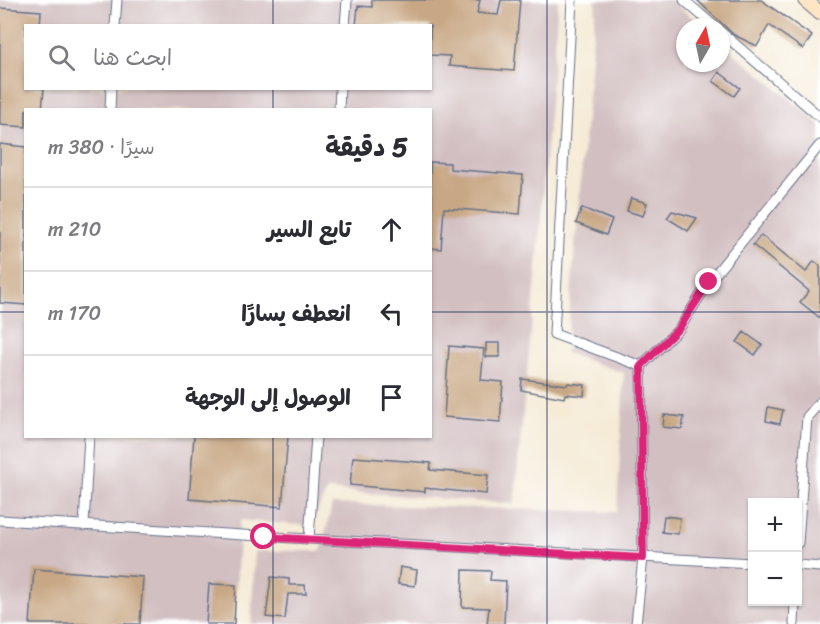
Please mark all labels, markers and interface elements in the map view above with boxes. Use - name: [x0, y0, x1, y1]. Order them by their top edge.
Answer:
- north arrow: [676, 18, 730, 72]
- search box: [24, 24, 432, 90]
- text: ابحث هنا: [93, 38, 172, 77]
- icon: search: [45, 41, 78, 74]
- text: 5 دقيقة: [325, 124, 408, 170]
- text: سيرًا · 380 m: [48, 130, 155, 165]
- text: تابع السير: [267, 210, 351, 249]
- text: 210 m: [48, 212, 101, 247]
- icon: ahead: [375, 213, 408, 246]
- route end: [695, 268, 721, 294]
- text: انعطف يسارًا: [241, 294, 351, 333]
- text: 170 m: [48, 296, 101, 331]
- icon: left: [375, 297, 408, 330]
- text: الوصول إلى الوجهة: [185, 378, 351, 417]
- icon: arrive: [375, 381, 408, 414]
- map controls: [748, 498, 802, 606]
- button: +: [748, 498, 802, 552]
- route start: [250, 523, 276, 549]
- button: −: [748, 552, 802, 606]

